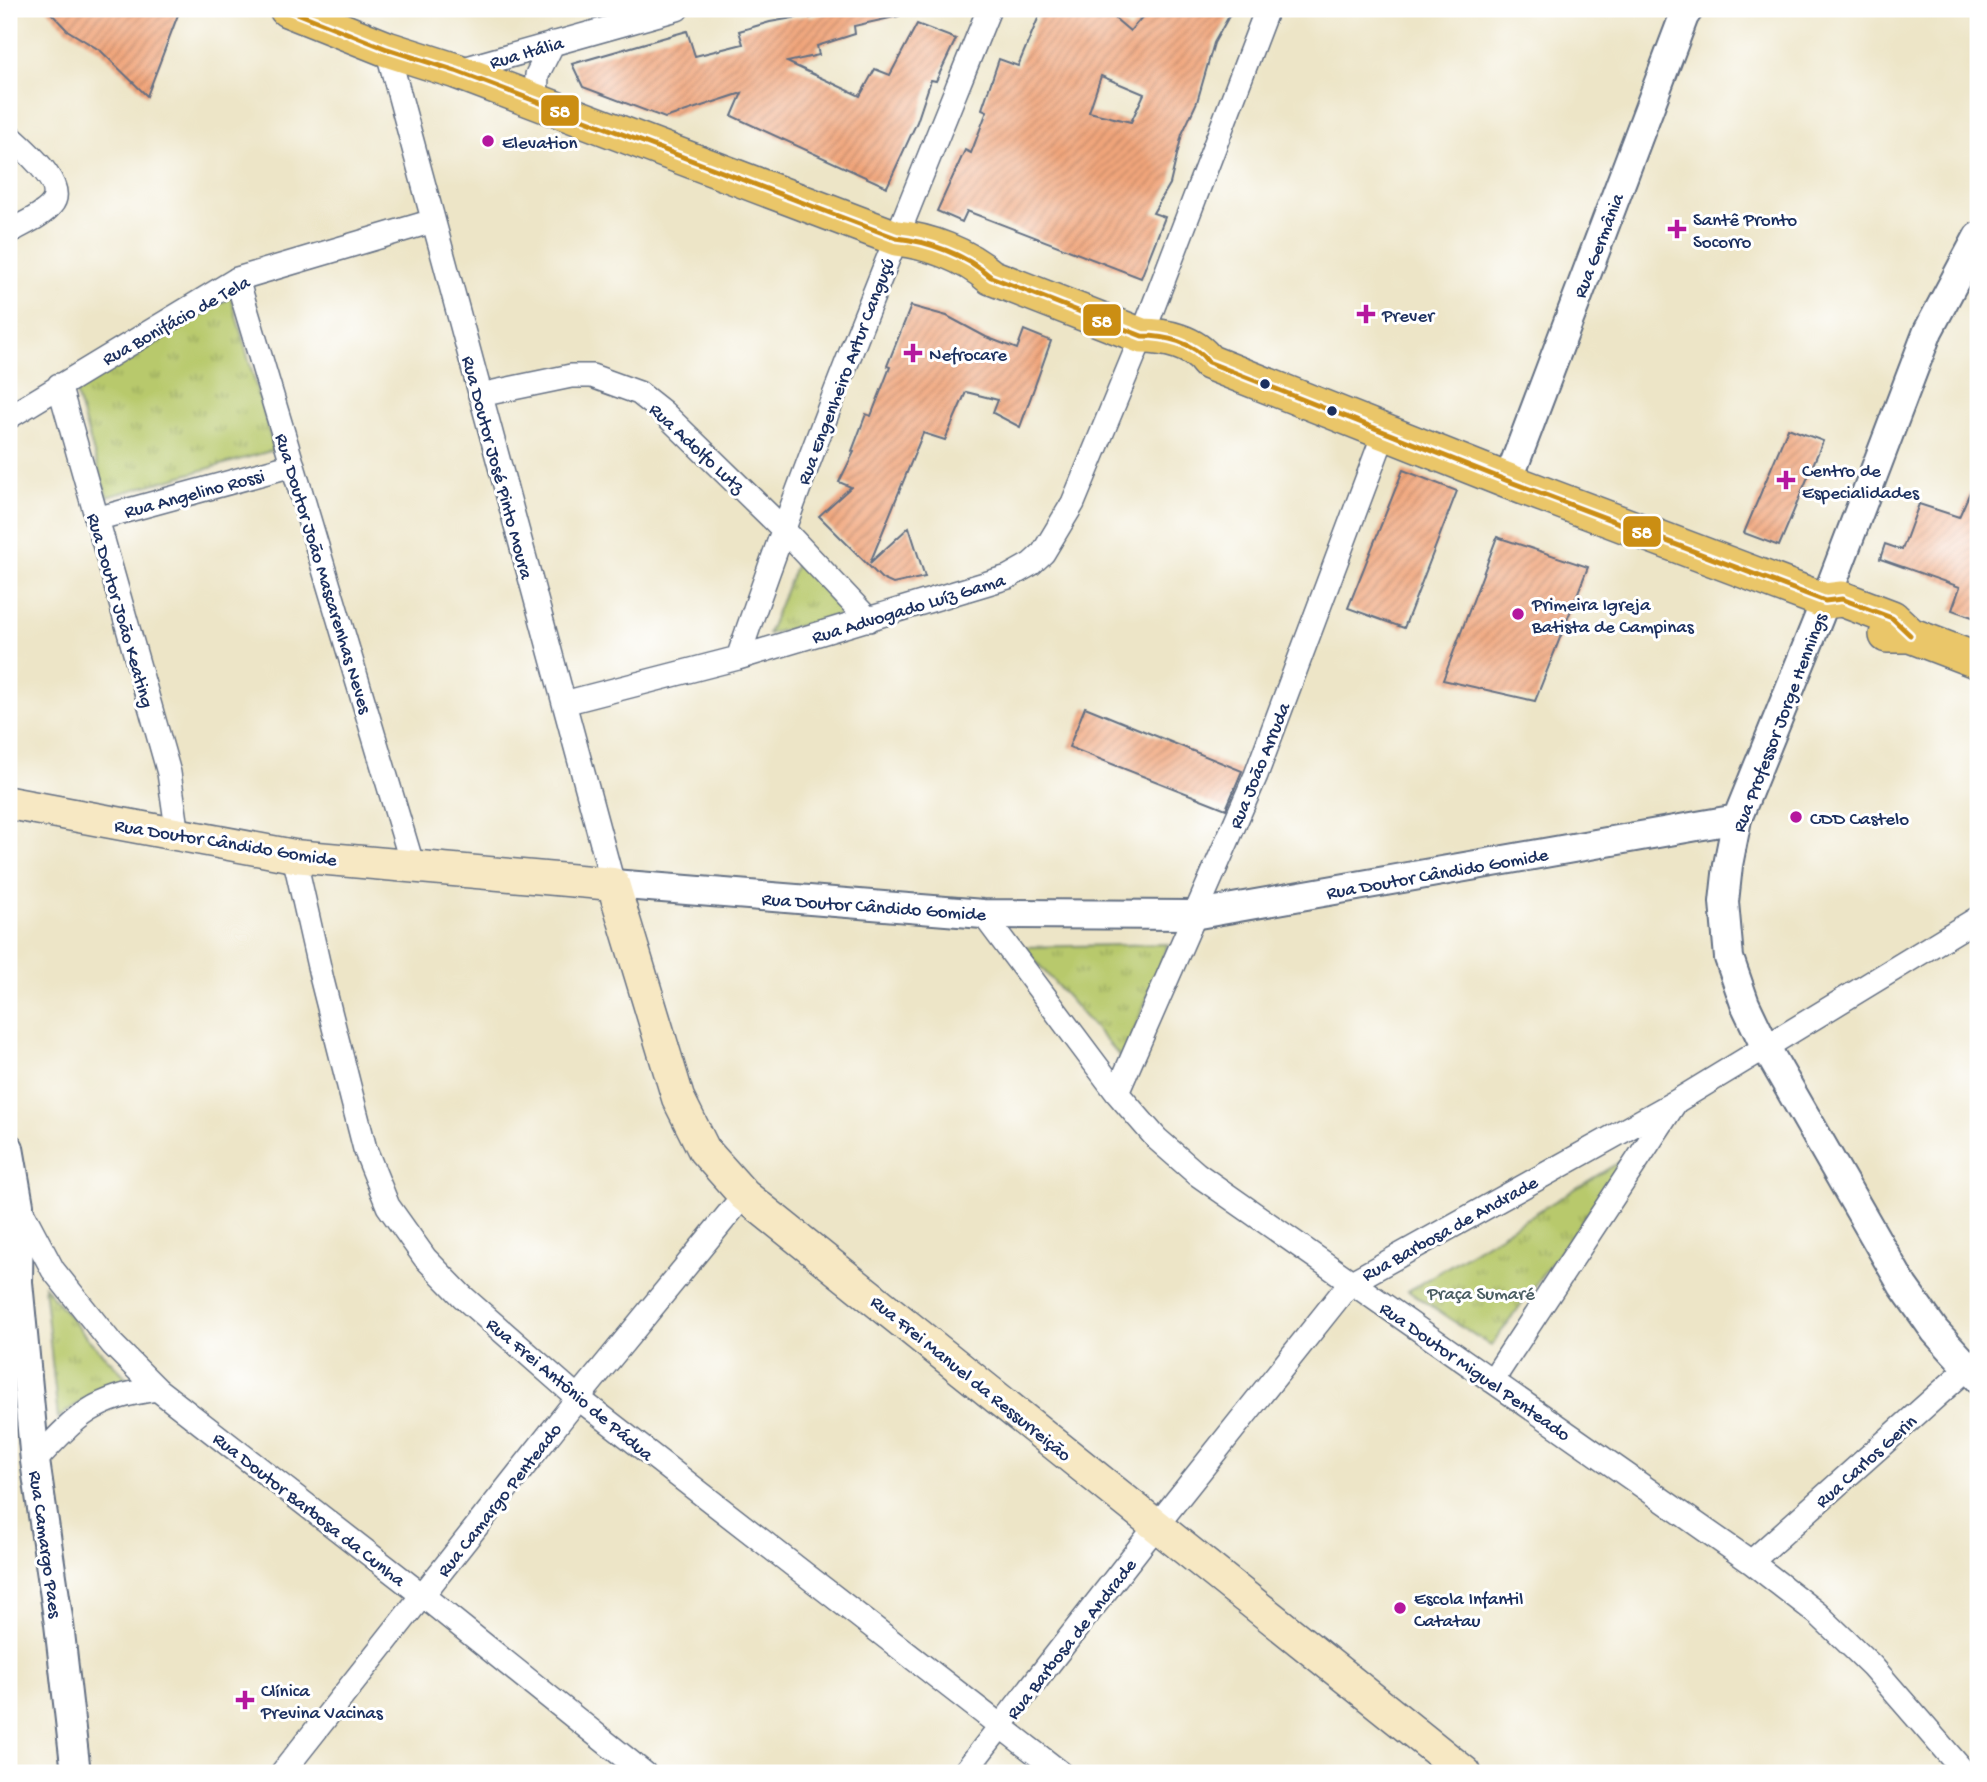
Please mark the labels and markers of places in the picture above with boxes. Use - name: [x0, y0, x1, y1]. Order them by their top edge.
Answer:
- marker: Elevation: [480, 133, 496, 149]
- place label: Elevation: [502, 133, 578, 156]
- place label: Santê Pronto Socorro: [1693, 210, 1797, 255]
- marker: Santê Pronto Socorro: [1667, 219, 1687, 239]
- marker: Prever: [1356, 304, 1376, 324]
- place label: Prever: [1381, 306, 1436, 329]
- marker: Nefrocare: [903, 343, 923, 363]
- place label: Nefrocare: [929, 345, 1007, 368]
- unlabelled marker: [1258, 377, 1272, 391]
- unlabelled marker: [1325, 404, 1339, 418]
- place label: Centro de Especialidades: [1802, 461, 1920, 506]
- marker: Centro de Especialidades: [1776, 470, 1796, 490]
- place label: Primeira Igreja Batista de Campinas: [1531, 595, 1695, 640]
- marker: Primeira Igreja Batista de Campinas: [1510, 606, 1526, 622]
- marker: CDD Castelo: [1788, 809, 1804, 825]
- place label: CDD Castelo: [1810, 809, 1909, 832]
- place label: Escola Infantil Catatau: [1414, 1589, 1523, 1634]
- marker: Escola Infantil Catatau: [1392, 1600, 1408, 1616]
- place label: Clínica Previna Vacinas: [260, 1681, 384, 1726]
- marker: Clínica Previna Vacinas: [235, 1690, 255, 1710]

